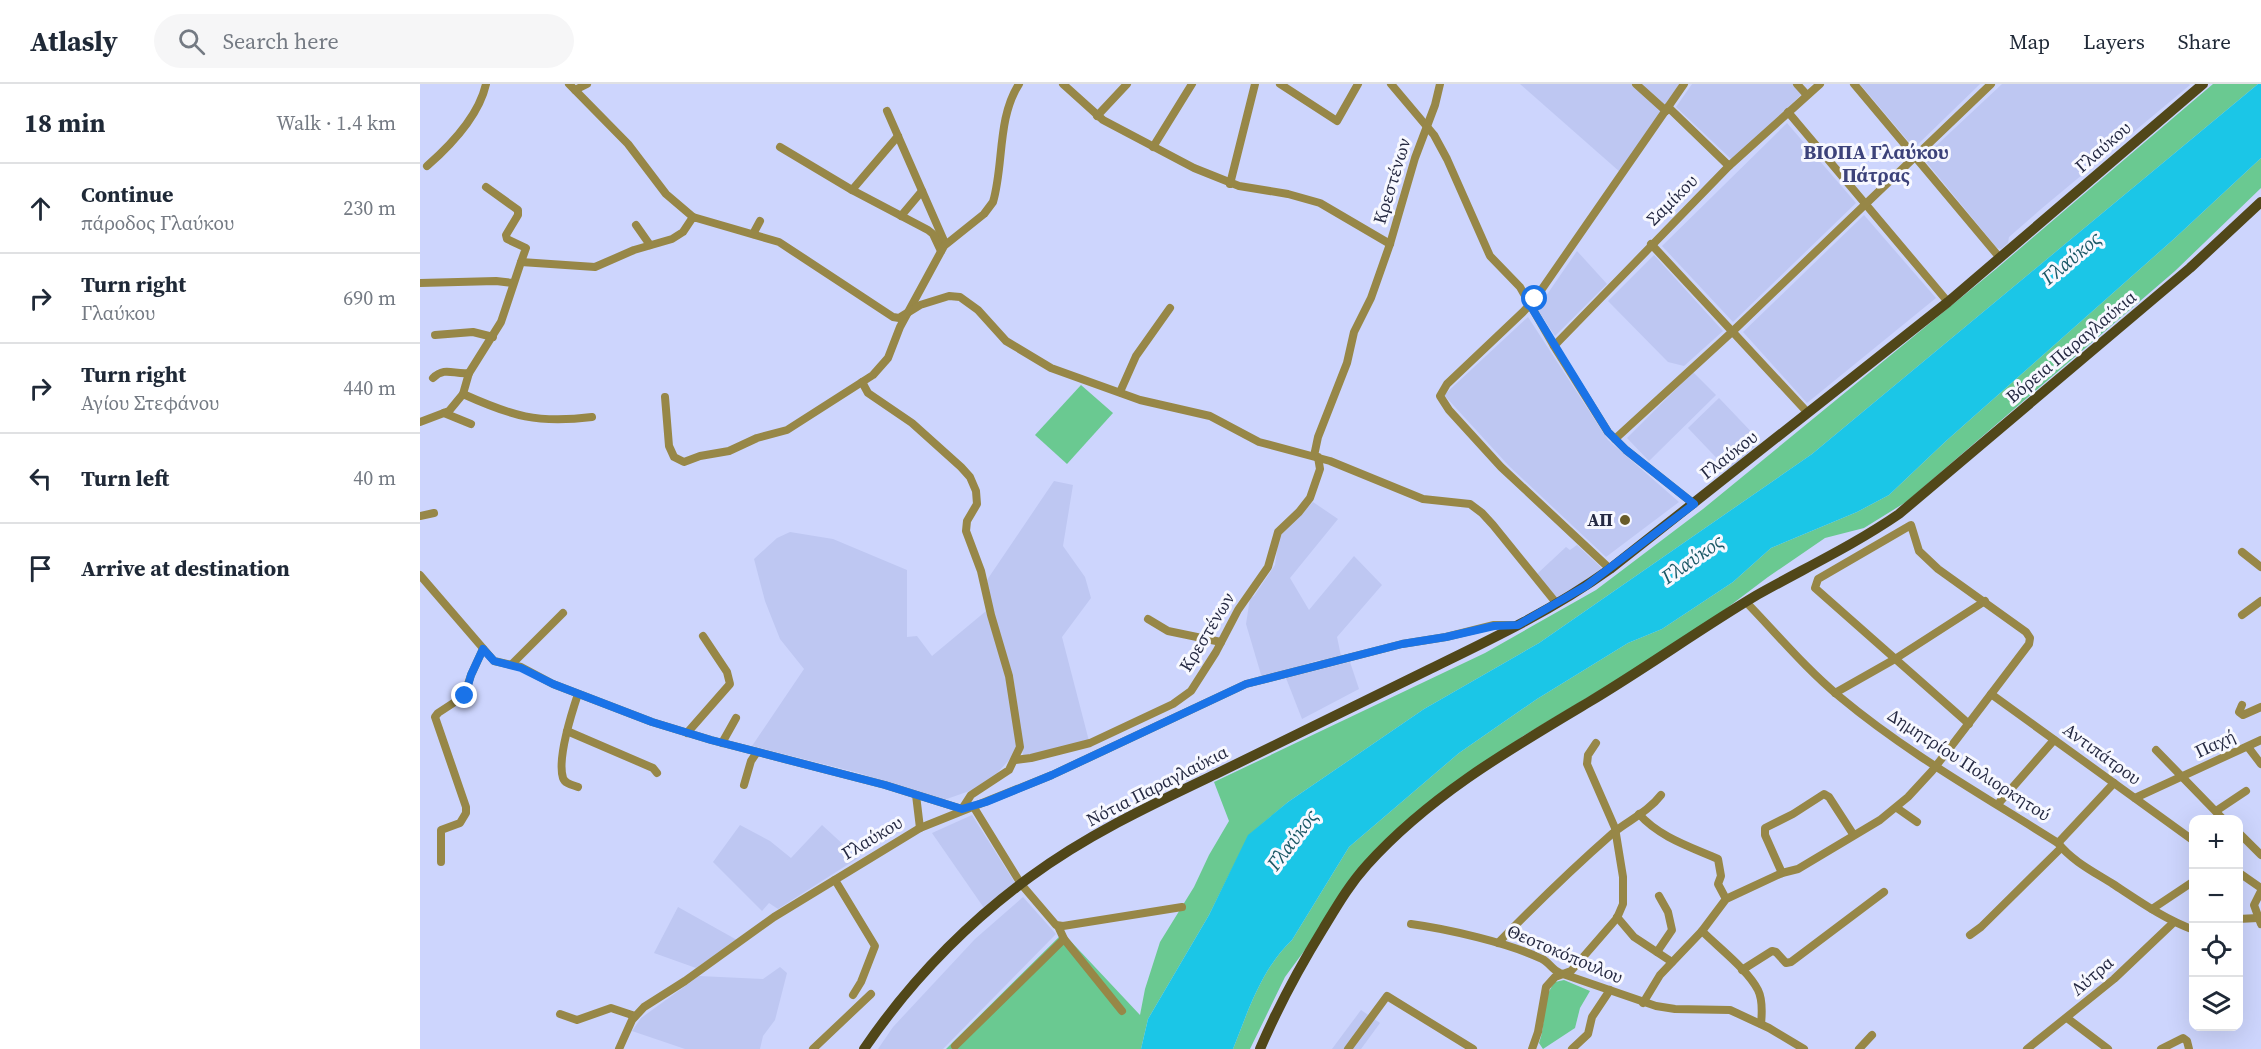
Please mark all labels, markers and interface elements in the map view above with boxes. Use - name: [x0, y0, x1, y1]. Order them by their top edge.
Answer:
- search box: [154, 14, 574, 68]
- text: Atlasly: [30, 22, 118, 60]
- icon: search: [175, 25, 208, 58]
- text: Search here: [223, 26, 339, 56]
- text: Map: [2009, 27, 2050, 56]
- text: Layers: [2083, 27, 2145, 56]
- text: Share: [2178, 27, 2231, 56]
- text: 18 min: [24, 105, 106, 141]
- text: Walk · 1.4 km: [276, 109, 396, 137]
- street label: Γλαύκου: [2069, 115, 2136, 178]
- street label: Κρεστένων: [1367, 135, 1416, 227]
- district label: ΒΙΟΠΑ Γλαύκου Πάτρας: [1803, 138, 1949, 189]
- street label: Σαμίκου: [1640, 168, 1703, 231]
- text: Continue: [81, 179, 174, 209]
- icon: ahead: [24, 192, 57, 225]
- text: 230 m: [343, 194, 396, 222]
- text: πάροδος Γλαύκου: [81, 209, 234, 237]
- water label: Γλαύκος: [2035, 224, 2107, 292]
- text: Turn right: [81, 269, 186, 299]
- icon: right: [24, 282, 57, 315]
- text: 690 m: [343, 284, 396, 312]
- route start: [1521, 285, 1547, 311]
- street label: Βόρεια Παραγλαύκια: [2000, 285, 2141, 409]
- text: Γλαύκου: [81, 299, 155, 327]
- text: Turn right: [81, 359, 186, 389]
- icon: right: [24, 372, 57, 405]
- text: 440 m: [343, 374, 396, 402]
- text: Αγίου Στεφάνου: [81, 389, 219, 417]
- street label: Γλαύκου: [1695, 424, 1763, 485]
- icon: left: [24, 462, 57, 495]
- text: Turn left: [81, 463, 169, 493]
- text: 40 m: [353, 464, 396, 492]
- place label: ΑΠ: [1587, 507, 1613, 532]
- marker: ΑΠ: [1618, 513, 1632, 527]
- water label: Γλαύκος: [1655, 527, 1729, 591]
- icon: arrive: [24, 552, 57, 585]
- text: Arrive at destination: [81, 553, 290, 583]
- street label: Κρεστένων: [1173, 587, 1240, 676]
- route end: [451, 682, 477, 708]
- street label: Δημητρίου Πολιορκητού: [1883, 702, 2056, 827]
- street label: Αντιπάτρου: [2058, 717, 2146, 790]
- street label: Παχή: [2190, 723, 2239, 764]
- street label: Νότια Παραγλαύκια: [1082, 739, 1232, 832]
- water label: Γλαύκος: [1259, 803, 1325, 877]
- street label: Γλαύκου: [837, 810, 907, 866]
- map controls: [2189, 815, 2243, 1031]
- button: +: [2189, 815, 2243, 869]
- button: −: [2189, 869, 2243, 923]
- street label: Θεοτοκόπουλου: [1503, 918, 1627, 989]
- button: locate: [2189, 923, 2243, 977]
- street label: Λύτρα: [2065, 950, 2118, 1001]
- button: layers: [2189, 977, 2243, 1031]

